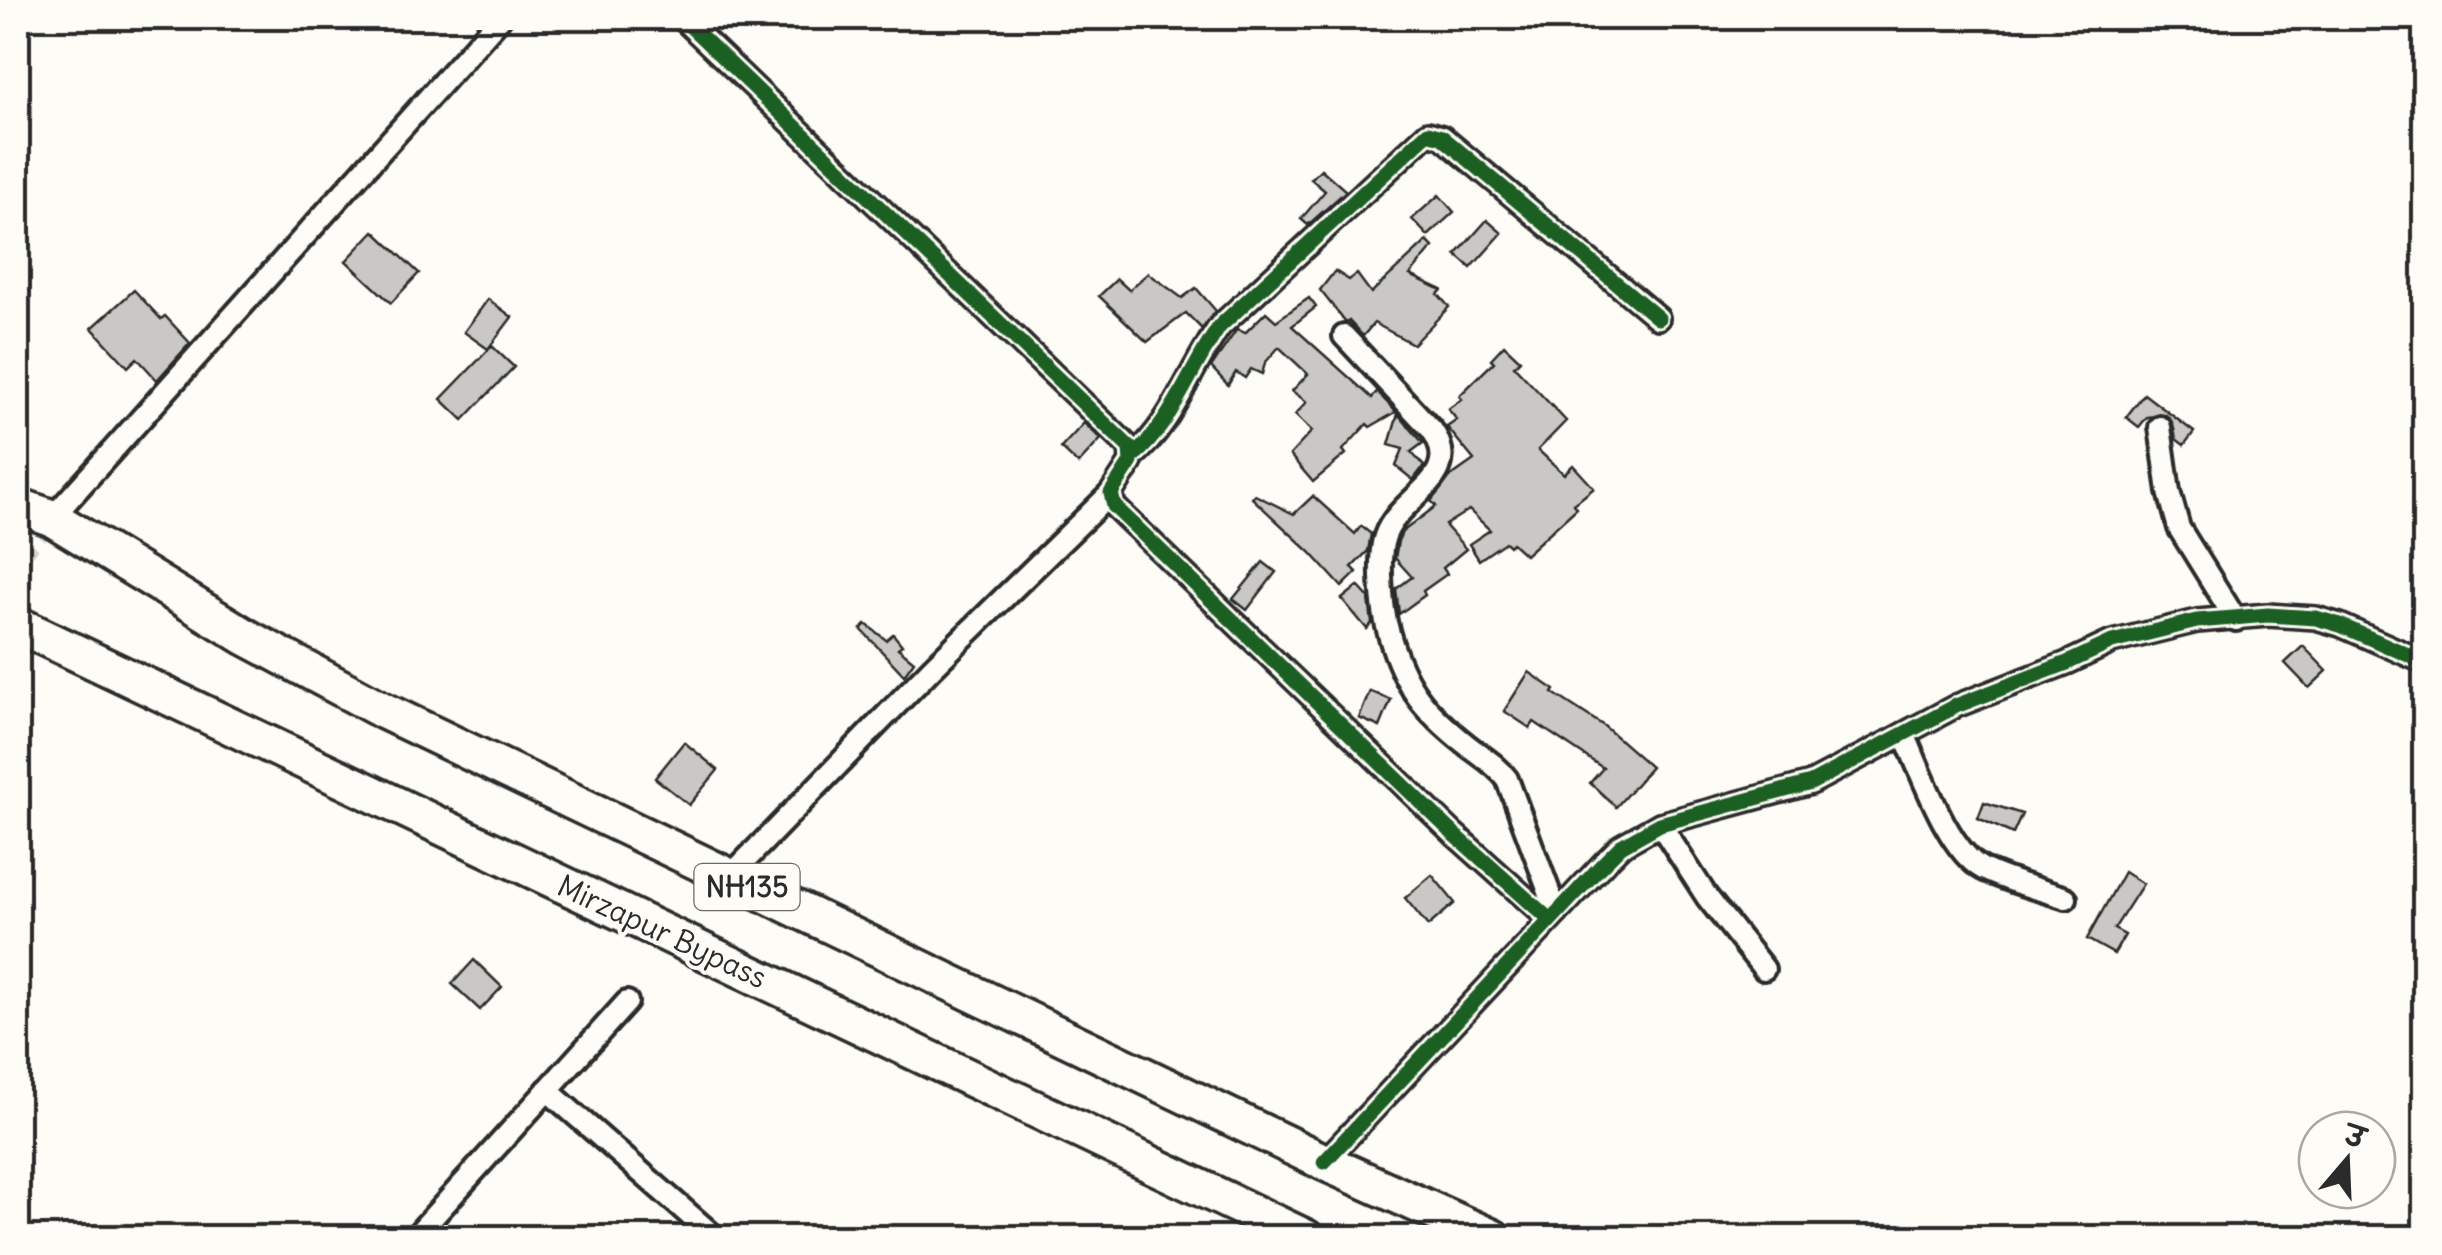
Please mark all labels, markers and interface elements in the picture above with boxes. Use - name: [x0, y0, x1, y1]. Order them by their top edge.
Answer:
- road number: NH135: [694, 864, 800, 910]
- street label: Mirzapur Bypass: [552, 866, 773, 996]
- north arrow: [2297, 1110, 2397, 1210]
- text: उ: [2338, 1115, 2372, 1157]

